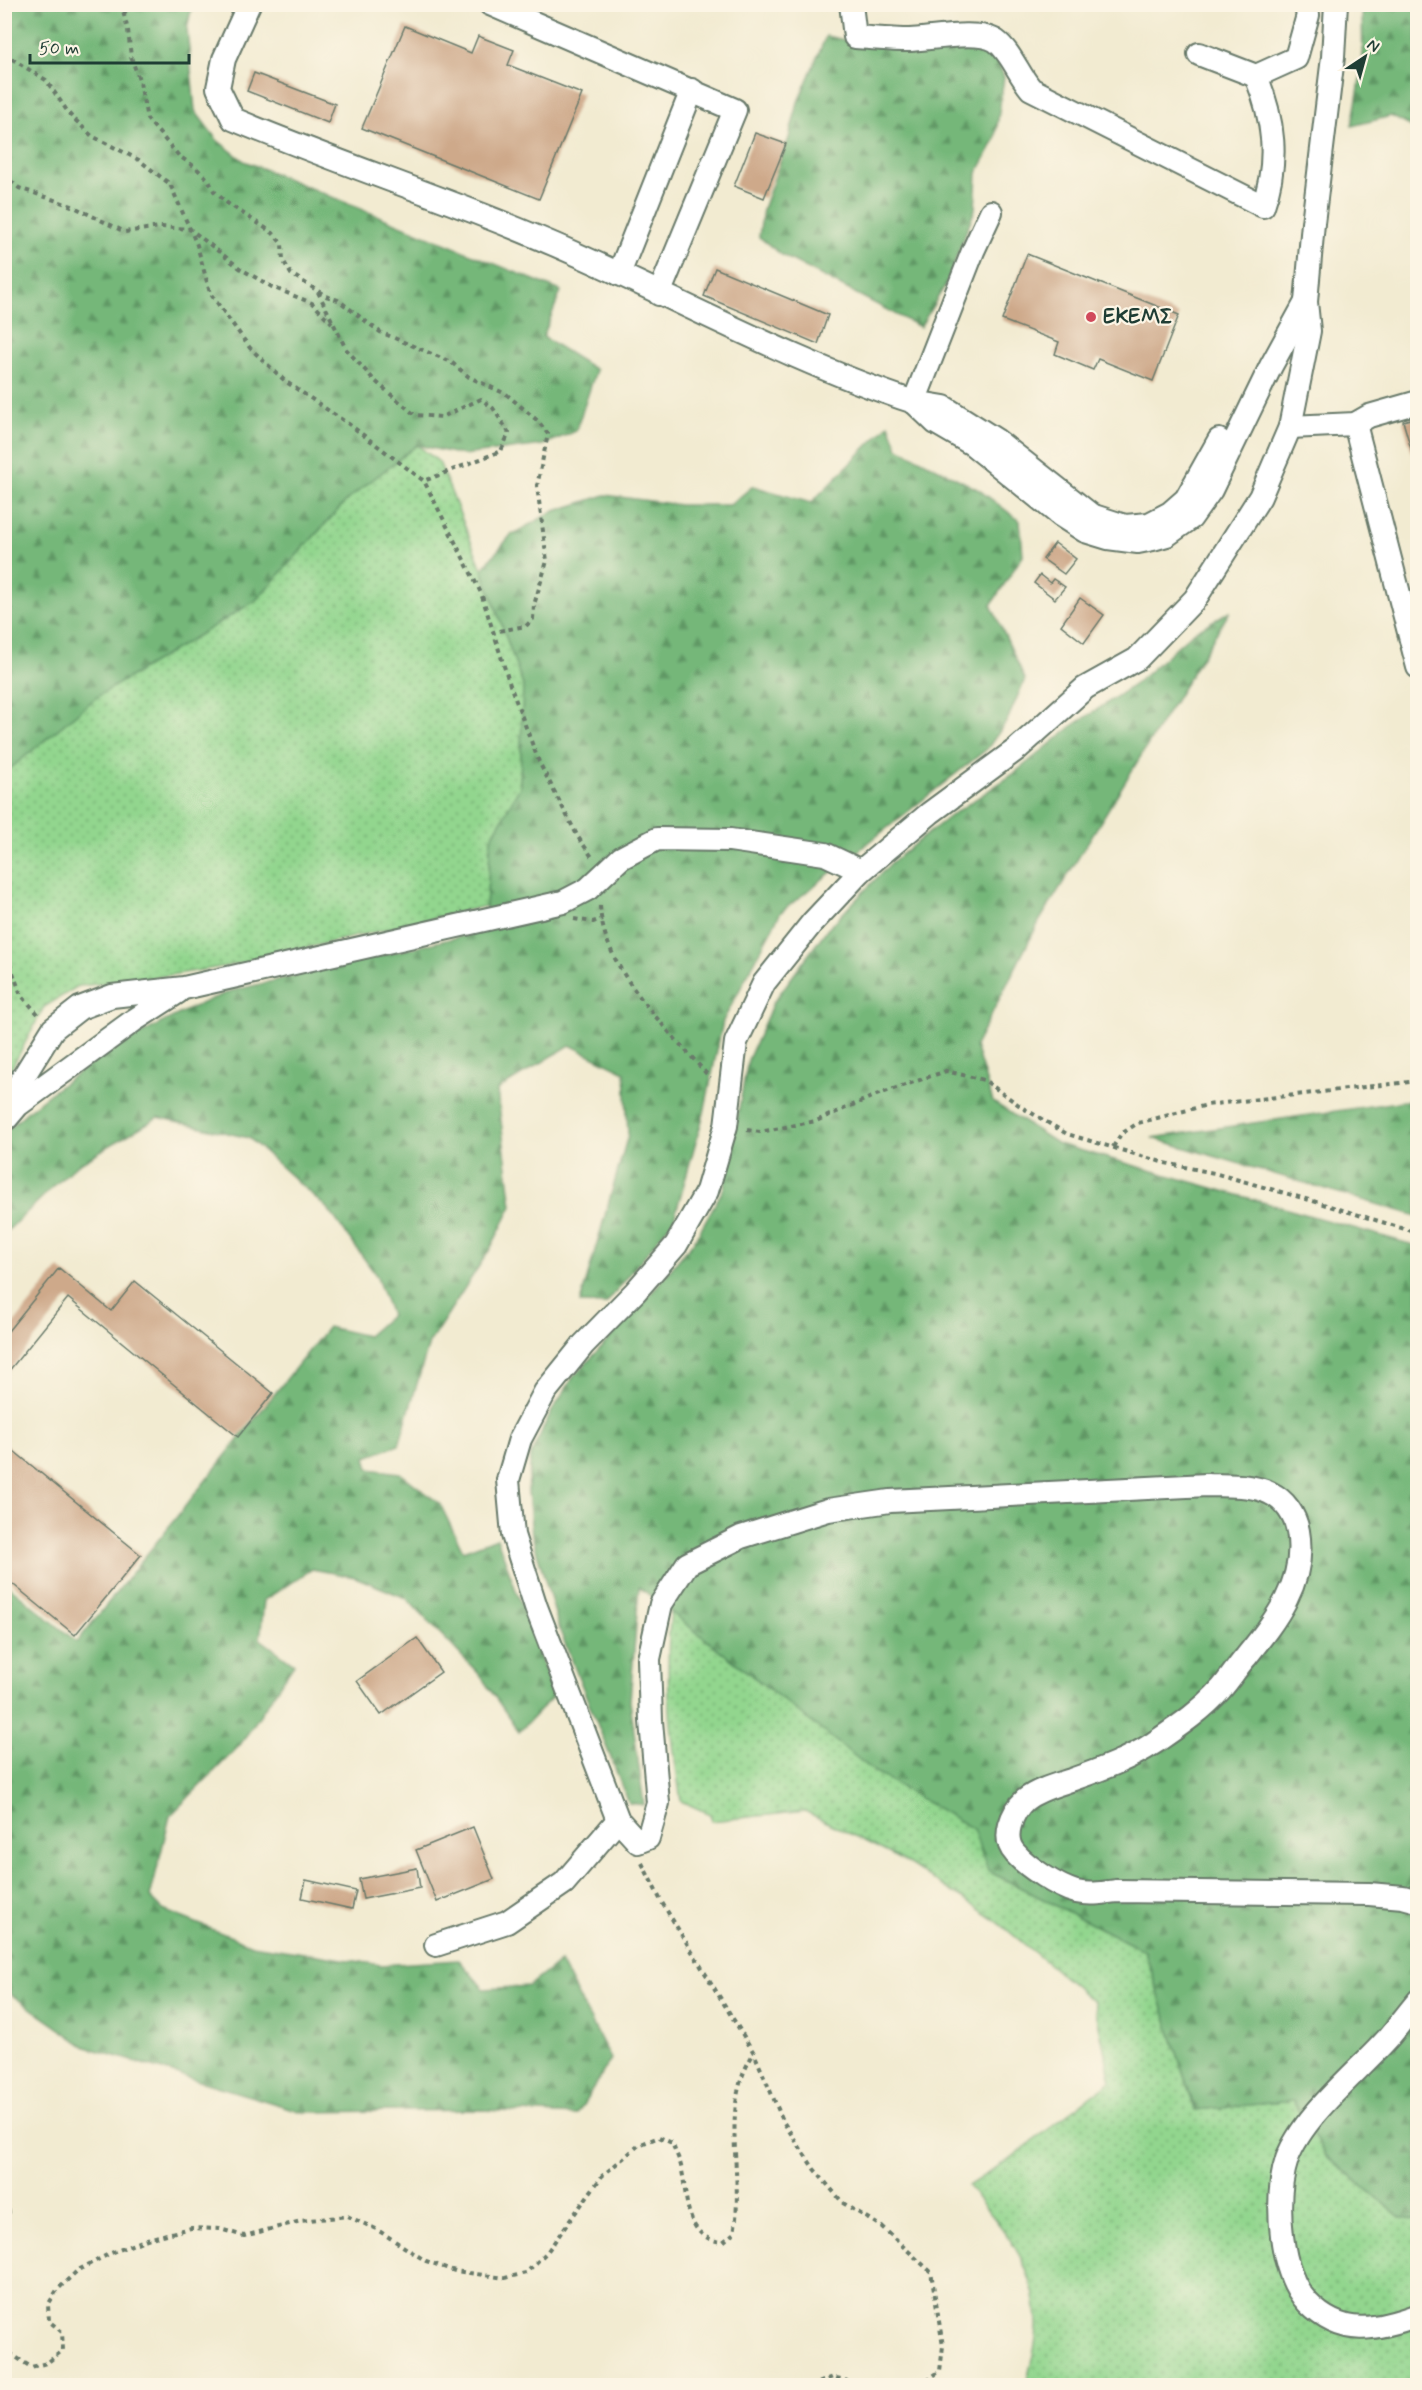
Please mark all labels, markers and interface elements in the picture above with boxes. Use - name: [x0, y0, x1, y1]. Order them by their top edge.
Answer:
- scale bar: [30, 27, 189, 65]
- north arrow: [1335, 27, 1395, 87]
- text: N: [1362, 34, 1383, 58]
- text: 50 m: [39, 37, 79, 61]
- place label: ΕΚΕΜΣ: [1103, 303, 1173, 331]
- marker: ΕΚΕΜΣ: [1084, 310, 1098, 324]

